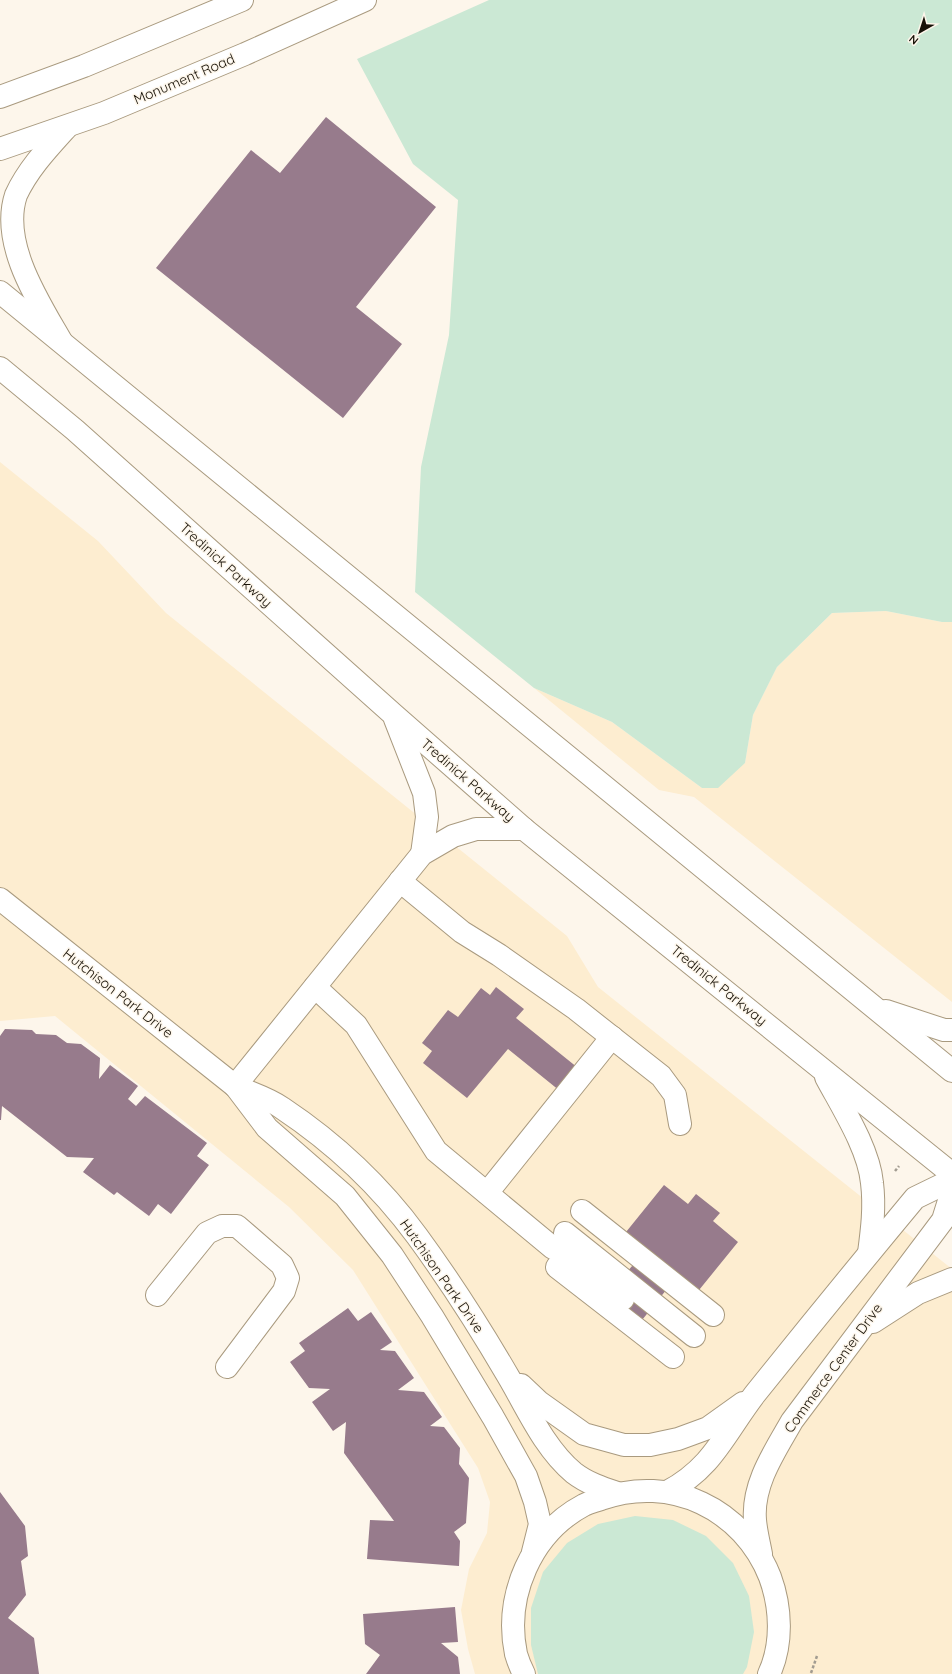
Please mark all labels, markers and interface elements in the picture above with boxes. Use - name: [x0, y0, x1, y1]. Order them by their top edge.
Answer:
- north arrow: [900, 12, 940, 52]
- text: N: [906, 32, 921, 48]
- street label: Monument Road: [131, 50, 237, 108]
- street label: Tredinick Parkway: [176, 519, 276, 611]
- street label: Tredinick Parkway: [417, 734, 519, 826]
- street label: Tredinick Parkway: [667, 941, 771, 1029]
- street label: Hutchison Park Drive: [59, 944, 177, 1042]
- street label: Hutchison Park Drive: [396, 1216, 488, 1337]
- street label: Commerce Center Drive: [780, 1300, 886, 1436]

